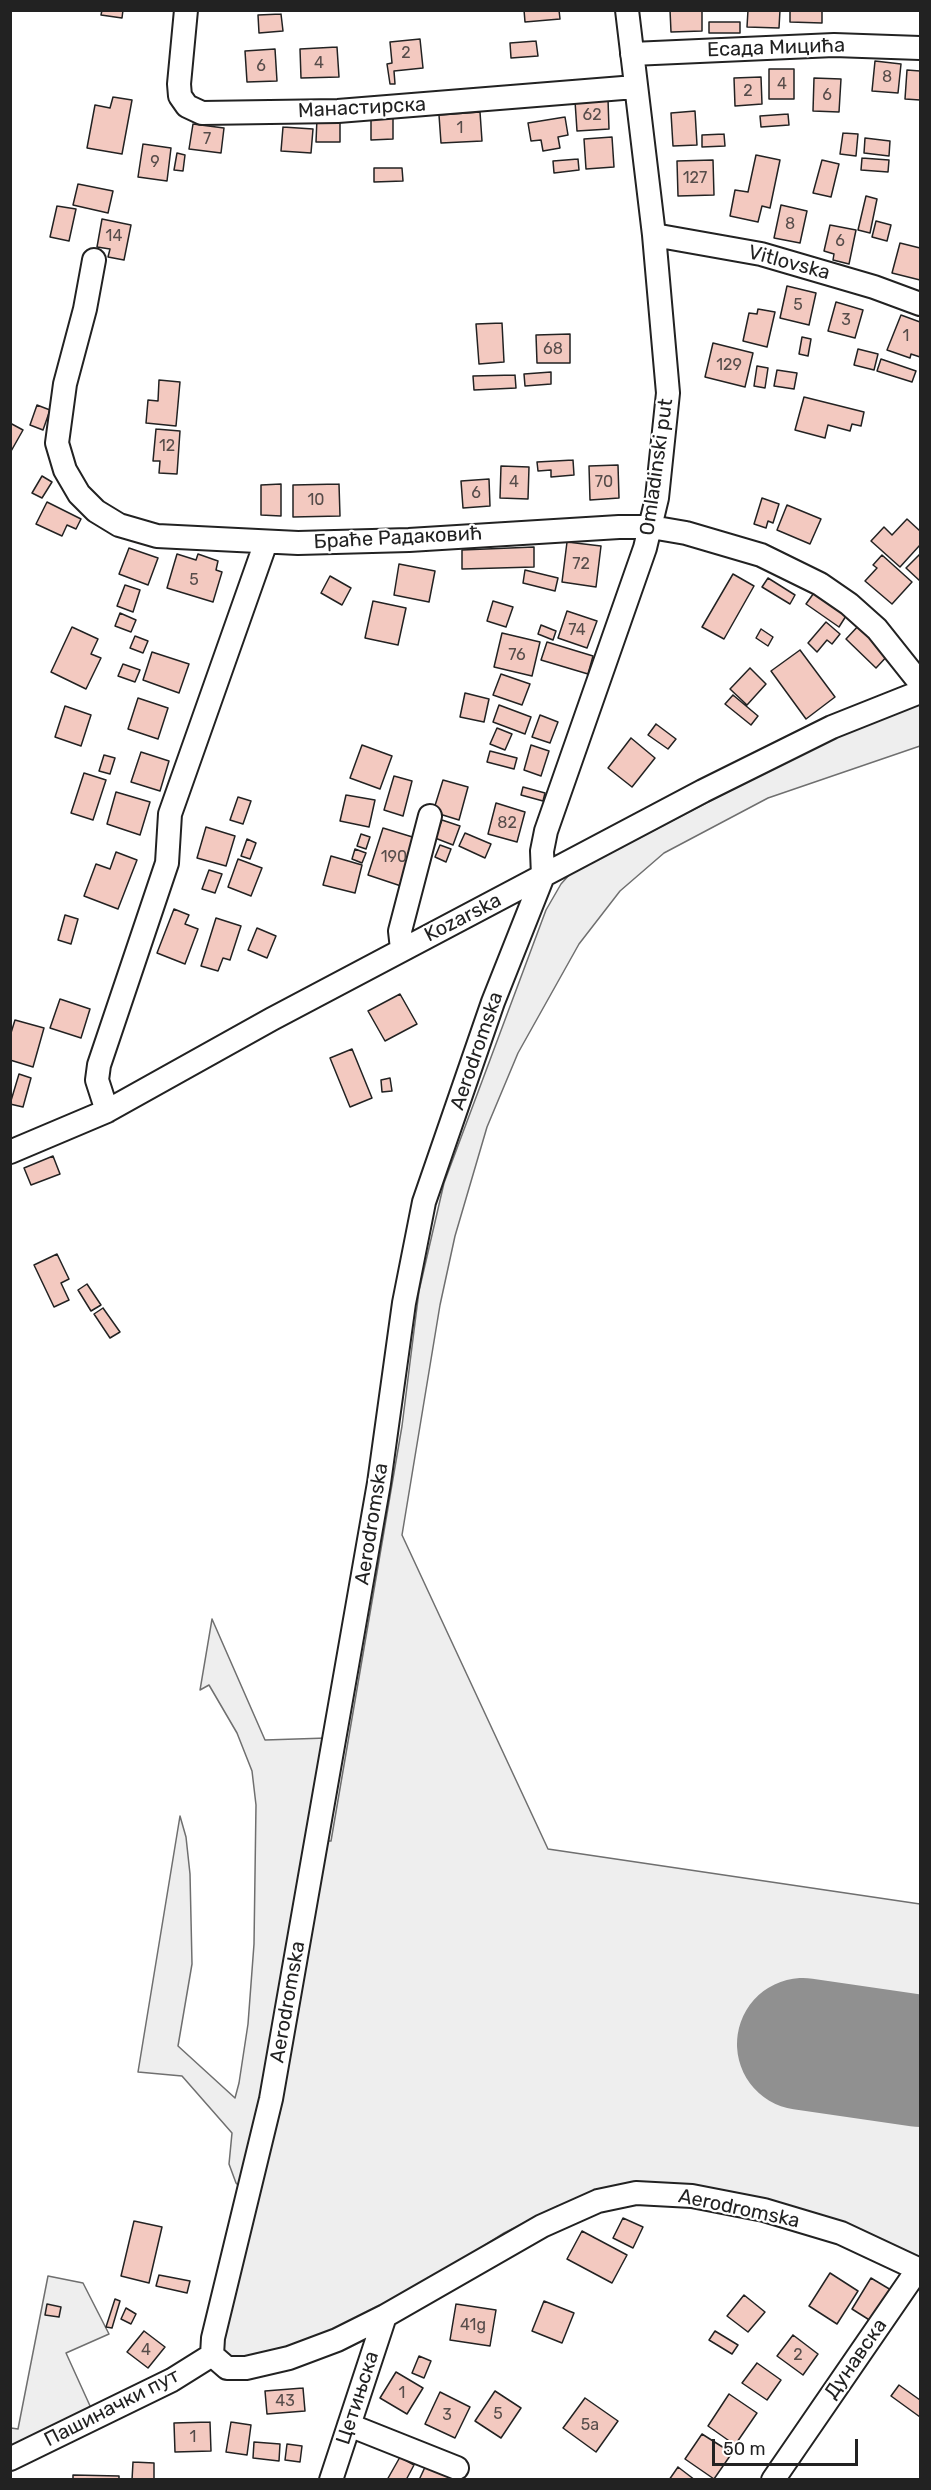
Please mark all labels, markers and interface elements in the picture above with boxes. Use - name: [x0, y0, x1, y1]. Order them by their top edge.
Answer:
- street label: Есада Мицића: [707, 34, 845, 62]
- house number: 2: [401, 43, 411, 63]
- house number: 4: [314, 53, 324, 73]
- house number: 6: [256, 56, 266, 76]
- house number: 8: [882, 67, 892, 87]
- house number: 4: [777, 74, 787, 94]
- house number: 2: [743, 81, 753, 101]
- house number: 6: [822, 85, 832, 105]
- street label: Манастирска: [297, 93, 427, 123]
- house number: 62: [582, 105, 602, 125]
- house number: 1: [457, 118, 463, 138]
- house number: 7: [203, 129, 211, 149]
- house number: 9: [150, 152, 160, 172]
- house number: 127: [683, 168, 707, 188]
- house number: 8: [785, 214, 795, 234]
- house number: 14: [106, 226, 122, 246]
- house number: 6: [835, 231, 845, 251]
- street label: Vitlovska: [745, 241, 833, 285]
- house number: 5: [793, 295, 803, 315]
- house number: 3: [841, 310, 851, 330]
- house number: 1: [903, 326, 909, 346]
- house number: 68: [543, 339, 563, 359]
- house number: 129: [716, 355, 742, 375]
- street label: Omladinski put: [636, 397, 678, 537]
- house number: 12: [159, 436, 175, 456]
- house number: 4: [509, 472, 519, 492]
- house number: 70: [595, 472, 613, 492]
- house number: 6: [471, 483, 481, 503]
- house number: 10: [307, 490, 325, 510]
- street label: Браће Радаковић: [313, 522, 483, 554]
- house number: 72: [572, 554, 590, 574]
- house number: 5: [189, 570, 199, 590]
- house number: 74: [568, 620, 586, 640]
- house number: 76: [508, 645, 526, 665]
- house number: 82: [497, 813, 517, 833]
- house number: 190: [381, 847, 407, 867]
- street label: Kozarska: [421, 888, 505, 948]
- street label: Aerodromska: [446, 989, 508, 1113]
- street label: Aerodromska: [351, 1461, 393, 1587]
- street label: Aerodromska: [265, 1939, 311, 2065]
- street label: Aerodromska: [676, 2184, 802, 2234]
- street label: Дунавска: [820, 2314, 892, 2404]
- house number: 41g: [460, 2315, 486, 2335]
- house number: 4: [141, 2340, 151, 2360]
- house number: 2: [793, 2345, 803, 2365]
- street label: Цетињска: [332, 2348, 384, 2448]
- street label: Пашиначки пут: [40, 2364, 184, 2452]
- house number: 1: [399, 2383, 405, 2403]
- house number: 43: [275, 2391, 295, 2411]
- house number: 5: [493, 2404, 503, 2424]
- house number: 3: [442, 2405, 452, 2425]
- house number: 5a: [581, 2415, 599, 2435]
- house number: 1: [190, 2427, 196, 2447]
- scale bar: [715, 2427, 860, 2465]
- text: 50 m: [723, 2438, 766, 2460]

